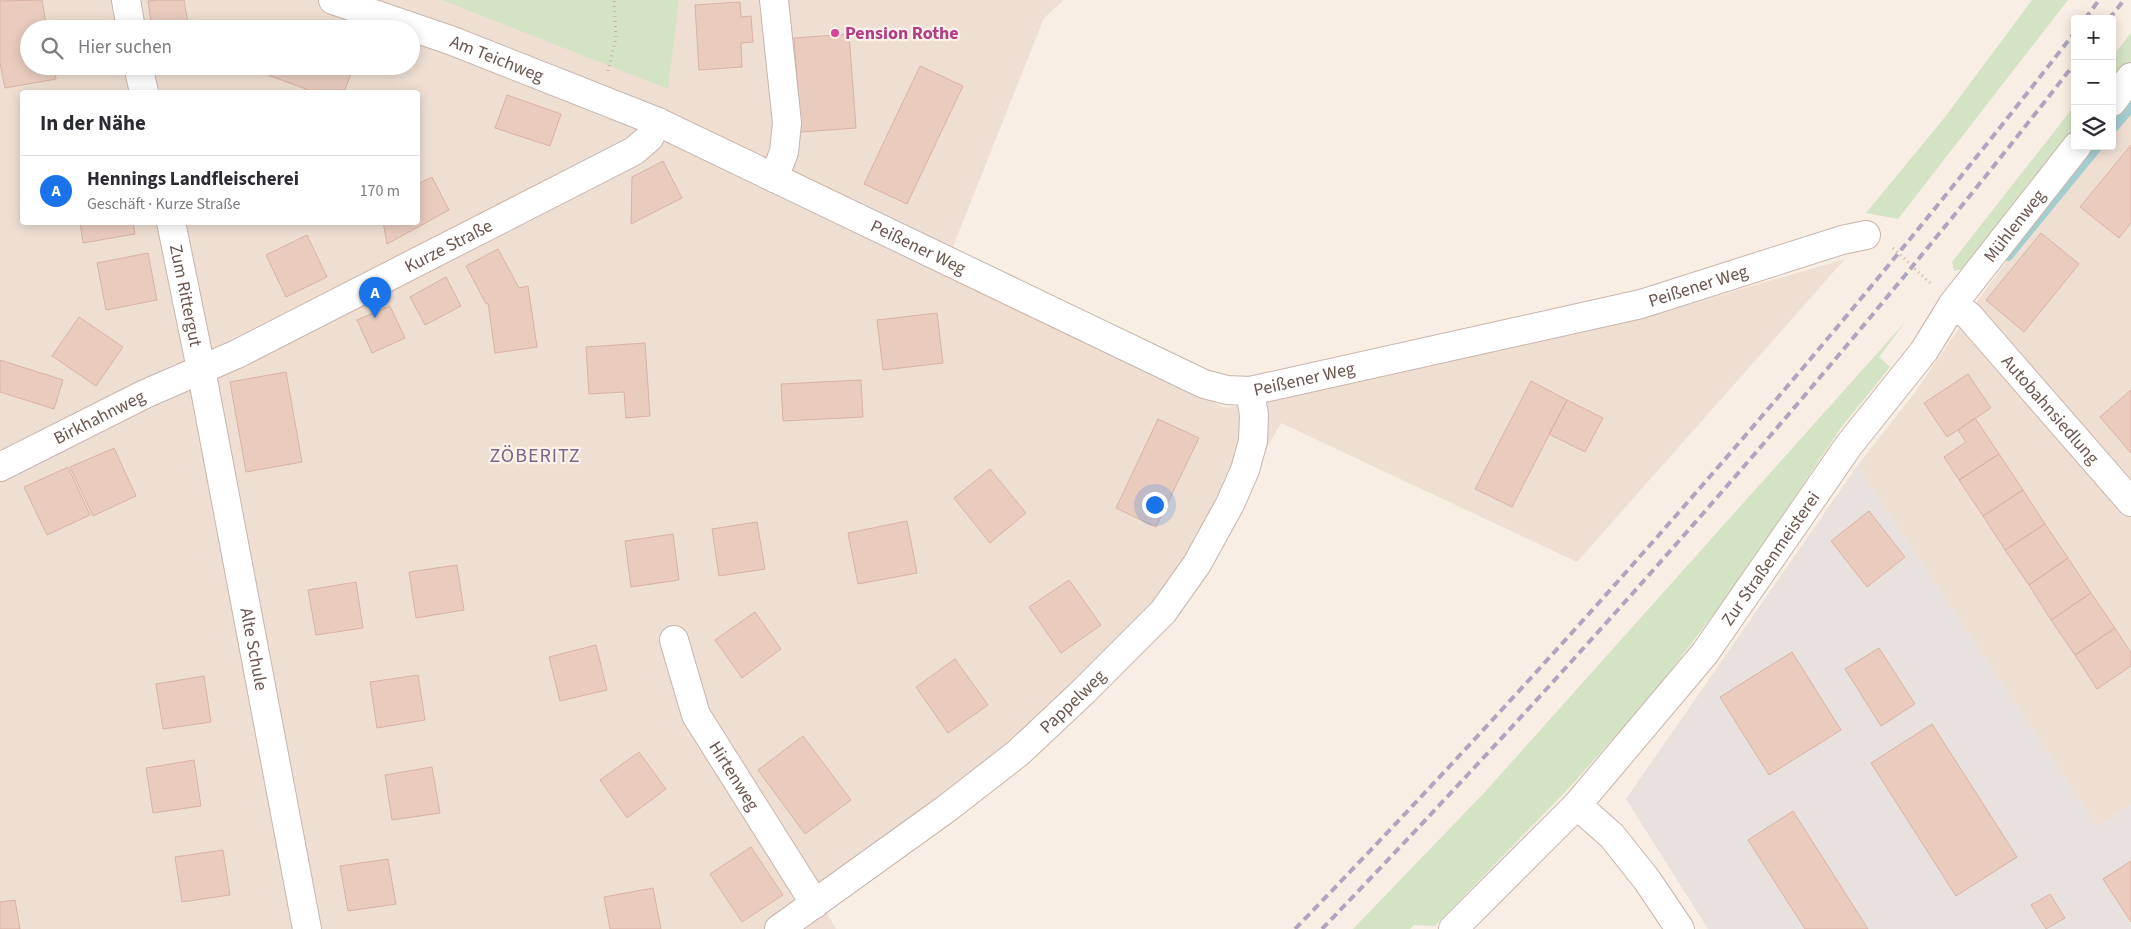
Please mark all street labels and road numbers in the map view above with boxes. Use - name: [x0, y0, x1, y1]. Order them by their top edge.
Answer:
- street label: Am Teichweg: [446, 29, 547, 88]
- street label: Mühlenweg: [1978, 184, 2051, 268]
- street label: Kurze Straße: [400, 213, 497, 279]
- street label: Peißener Weg: [866, 213, 970, 280]
- street label: Zum Rittergut: [163, 242, 209, 349]
- street label: Peißener Weg: [1645, 258, 1751, 313]
- street label: Autobahnsiedlung: [1996, 349, 2105, 470]
- street label: Peißener Weg: [1251, 356, 1357, 402]
- street label: Birkhahnweg: [49, 384, 149, 451]
- street label: Zur Straßenmeisterei: [1715, 486, 1826, 631]
- street label: Alte Schule: [234, 606, 274, 693]
- street label: Pappelweg: [1034, 664, 1111, 739]
- street label: Hirtenweg: [703, 736, 766, 815]

